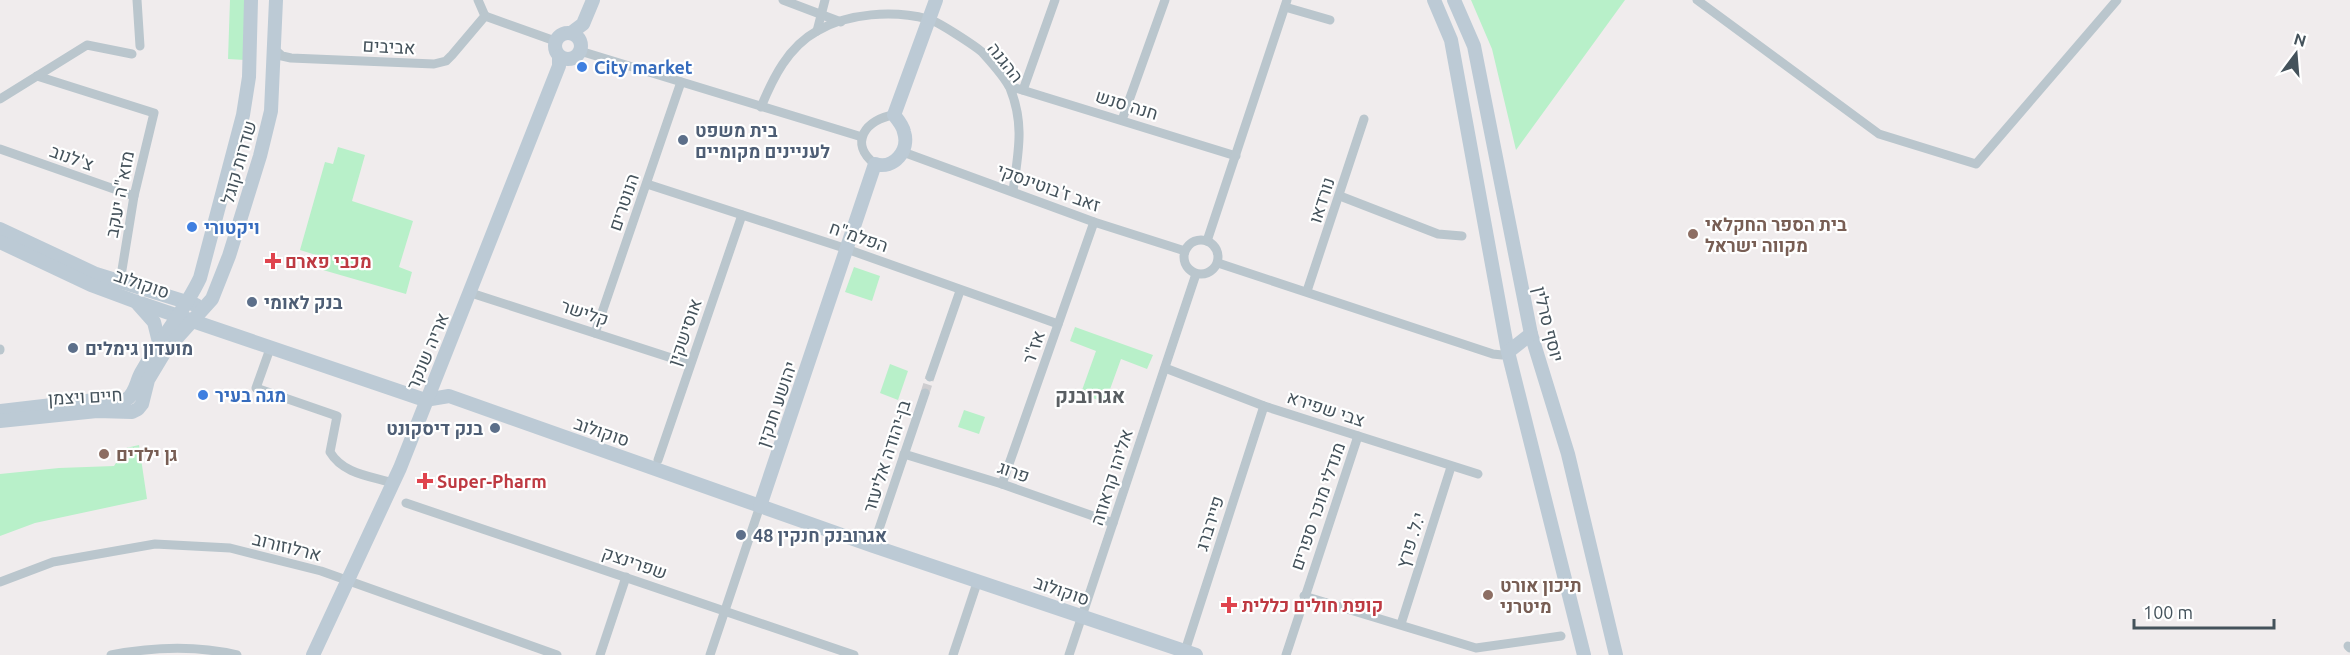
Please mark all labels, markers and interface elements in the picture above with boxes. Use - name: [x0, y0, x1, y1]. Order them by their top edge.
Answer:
- north arrow: [2266, 24, 2326, 84]
- text: N: [2292, 29, 2308, 50]
- street label: אביבים: [362, 35, 416, 57]
- street label: ההגנה: [984, 38, 1028, 86]
- place label: City market: [594, 57, 693, 77]
- marker: City market: [575, 60, 589, 74]
- street label: חנה סנש: [1093, 85, 1161, 123]
- street label: שדרות קוגל: [217, 118, 260, 206]
- place label: בית משפט לעניינים מקומיים: [695, 120, 830, 162]
- marker: בית משפט לעניינים מקומיים: [676, 133, 690, 147]
- street label: צ'לנוב: [48, 140, 97, 174]
- street label: מזא"ה יעקב: [101, 149, 138, 239]
- street label: זאב ז'בוטינסקי: [994, 159, 1103, 216]
- street label: הנוטרים: [604, 171, 642, 233]
- street label: נורדאו: [1304, 175, 1338, 225]
- place label: בית הספר החקלאי מקווה ישראל: [1705, 214, 1847, 256]
- place label: ויקטורי: [204, 217, 260, 238]
- street label: הפלמ"ח: [827, 217, 891, 255]
- marker: ויקטורי: [185, 220, 199, 234]
- marker: בית הספר החקלאי מקווה ישראל: [1686, 227, 1700, 241]
- place label: מכבי פארם: [285, 251, 372, 271]
- marker: מכבי פארם: [266, 254, 280, 268]
- street label: סוקולוב: [111, 264, 172, 303]
- street label: יוסף סרלין: [1529, 284, 1568, 364]
- place label: בנק לאומי: [264, 292, 343, 313]
- marker: בנק לאומי: [245, 295, 259, 309]
- street label: קלישר: [558, 295, 611, 330]
- street label: אוסישקין: [663, 296, 706, 369]
- street label: אריה שנקר: [402, 310, 453, 393]
- street label: אז"ר: [1018, 328, 1048, 366]
- place label: מועדון גימלים: [85, 338, 193, 359]
- marker: מועדון גימלים: [66, 341, 80, 355]
- street label: יהושע חנקין: [752, 358, 801, 450]
- street label: חיים ויצמן: [47, 384, 123, 409]
- district label: אגרובנק: [1055, 384, 1125, 407]
- place label: מגה בעיר: [215, 385, 286, 405]
- street label: צבי שפירא: [1285, 386, 1367, 430]
- marker: מגה בעיר: [196, 388, 210, 402]
- street label: בן-יהודה אליעזר: [858, 397, 915, 515]
- street label: סוקולוב: [571, 412, 632, 451]
- place label: בנק דיסקונט: [386, 418, 483, 439]
- marker: בנק דיסקונט: [488, 421, 502, 435]
- street label: אליהו קראוזה: [1086, 426, 1137, 528]
- street label: מנדלי מוכר ספרים: [1286, 439, 1348, 573]
- place label: גן ילדים: [116, 444, 178, 465]
- marker: גן ילדים: [97, 447, 111, 461]
- street label: פרוג: [995, 456, 1033, 486]
- place label: Super-Pharm: [437, 471, 547, 491]
- marker: Super-Pharm: [418, 474, 432, 488]
- street label: פיירברג: [1191, 493, 1227, 553]
- street label: י.ל. פרץ: [1392, 510, 1429, 571]
- place label: אגרובנק חנקין 48: [753, 525, 887, 546]
- street label: ארלוזורוב: [251, 528, 323, 564]
- marker: אגרובנק חנקין 48: [734, 528, 748, 542]
- street label: שפרינצק: [600, 542, 670, 583]
- street label: סוקולוב: [1031, 571, 1092, 610]
- place label: תיכון אורט מיטרני: [1500, 575, 1582, 616]
- marker: תיכון אורט מיטרני: [1481, 588, 1495, 602]
- scale bar: [2134, 592, 2274, 630]
- place label: קופת חולים כללית: [1242, 595, 1383, 616]
- marker: קופת חולים כללית: [1220, 596, 1238, 614]
- text: 100 m: [2143, 602, 2193, 622]

